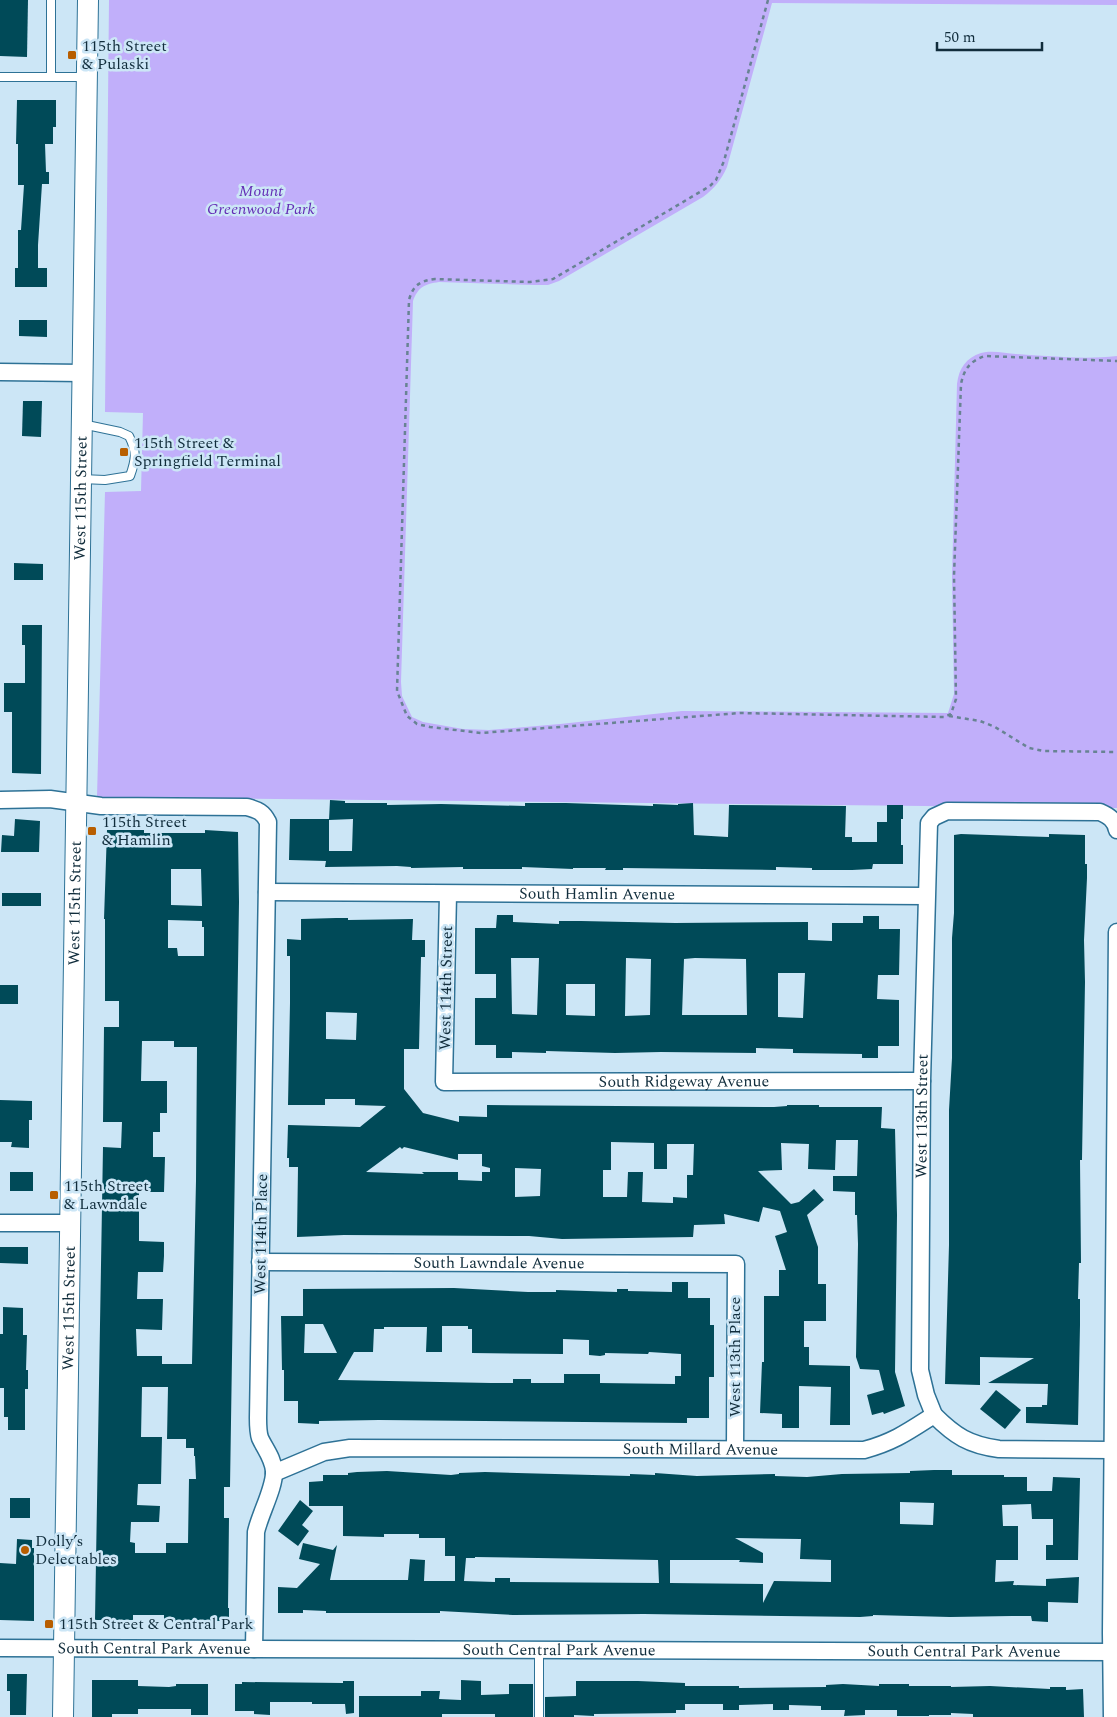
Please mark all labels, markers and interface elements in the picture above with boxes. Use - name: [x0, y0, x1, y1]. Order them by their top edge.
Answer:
- scale bar: [937, 20, 1042, 52]
- text: 50 m: [944, 26, 976, 49]
- place label: 115th Street & Pulaski: [82, 34, 167, 76]
- marker: 115th Street & Pulaski: [66, 49, 78, 61]
- park label: Mount Greenwood Park: [207, 179, 316, 221]
- place label: 115th Street & Springfield Terminal: [134, 431, 281, 473]
- street label: West 115th Street: [68, 435, 94, 561]
- marker: 115th Street & Springfield Terminal: [118, 446, 130, 458]
- place label: 115th Street & Hamlin: [102, 810, 187, 852]
- marker: 115th Street & Hamlin: [86, 825, 98, 837]
- street label: West 115th Street: [62, 840, 88, 966]
- street label: South Hamlin Avenue: [519, 882, 675, 906]
- street label: West 114th Street: [433, 925, 459, 1050]
- street label: West 113th Street: [909, 1053, 935, 1179]
- street label: South Ridgeway Avenue: [599, 1069, 769, 1094]
- street label: West 114th Place: [248, 1173, 274, 1295]
- place label: 115th Street & Lawndale: [64, 1174, 149, 1216]
- marker: 115th Street & Lawndale: [48, 1189, 60, 1201]
- street label: West 115th Street: [56, 1245, 82, 1371]
- street label: South Lawndale Avenue: [414, 1251, 584, 1275]
- street label: West 113th Place: [723, 1297, 747, 1417]
- street label: South Millard Avenue: [623, 1437, 778, 1462]
- place label: Dolly’s Delectables: [35, 1529, 117, 1571]
- marker: Dolly’s Delectables: [19, 1544, 31, 1556]
- place label: 115th Street & Central Park: [59, 1612, 254, 1636]
- marker: 115th Street & Central Park: [43, 1618, 55, 1630]
- street label: South Central Park Avenue: [58, 1636, 250, 1661]
- street label: South Central Park Avenue: [463, 1638, 655, 1662]
- street label: South Central Park Avenue: [868, 1639, 1060, 1664]

